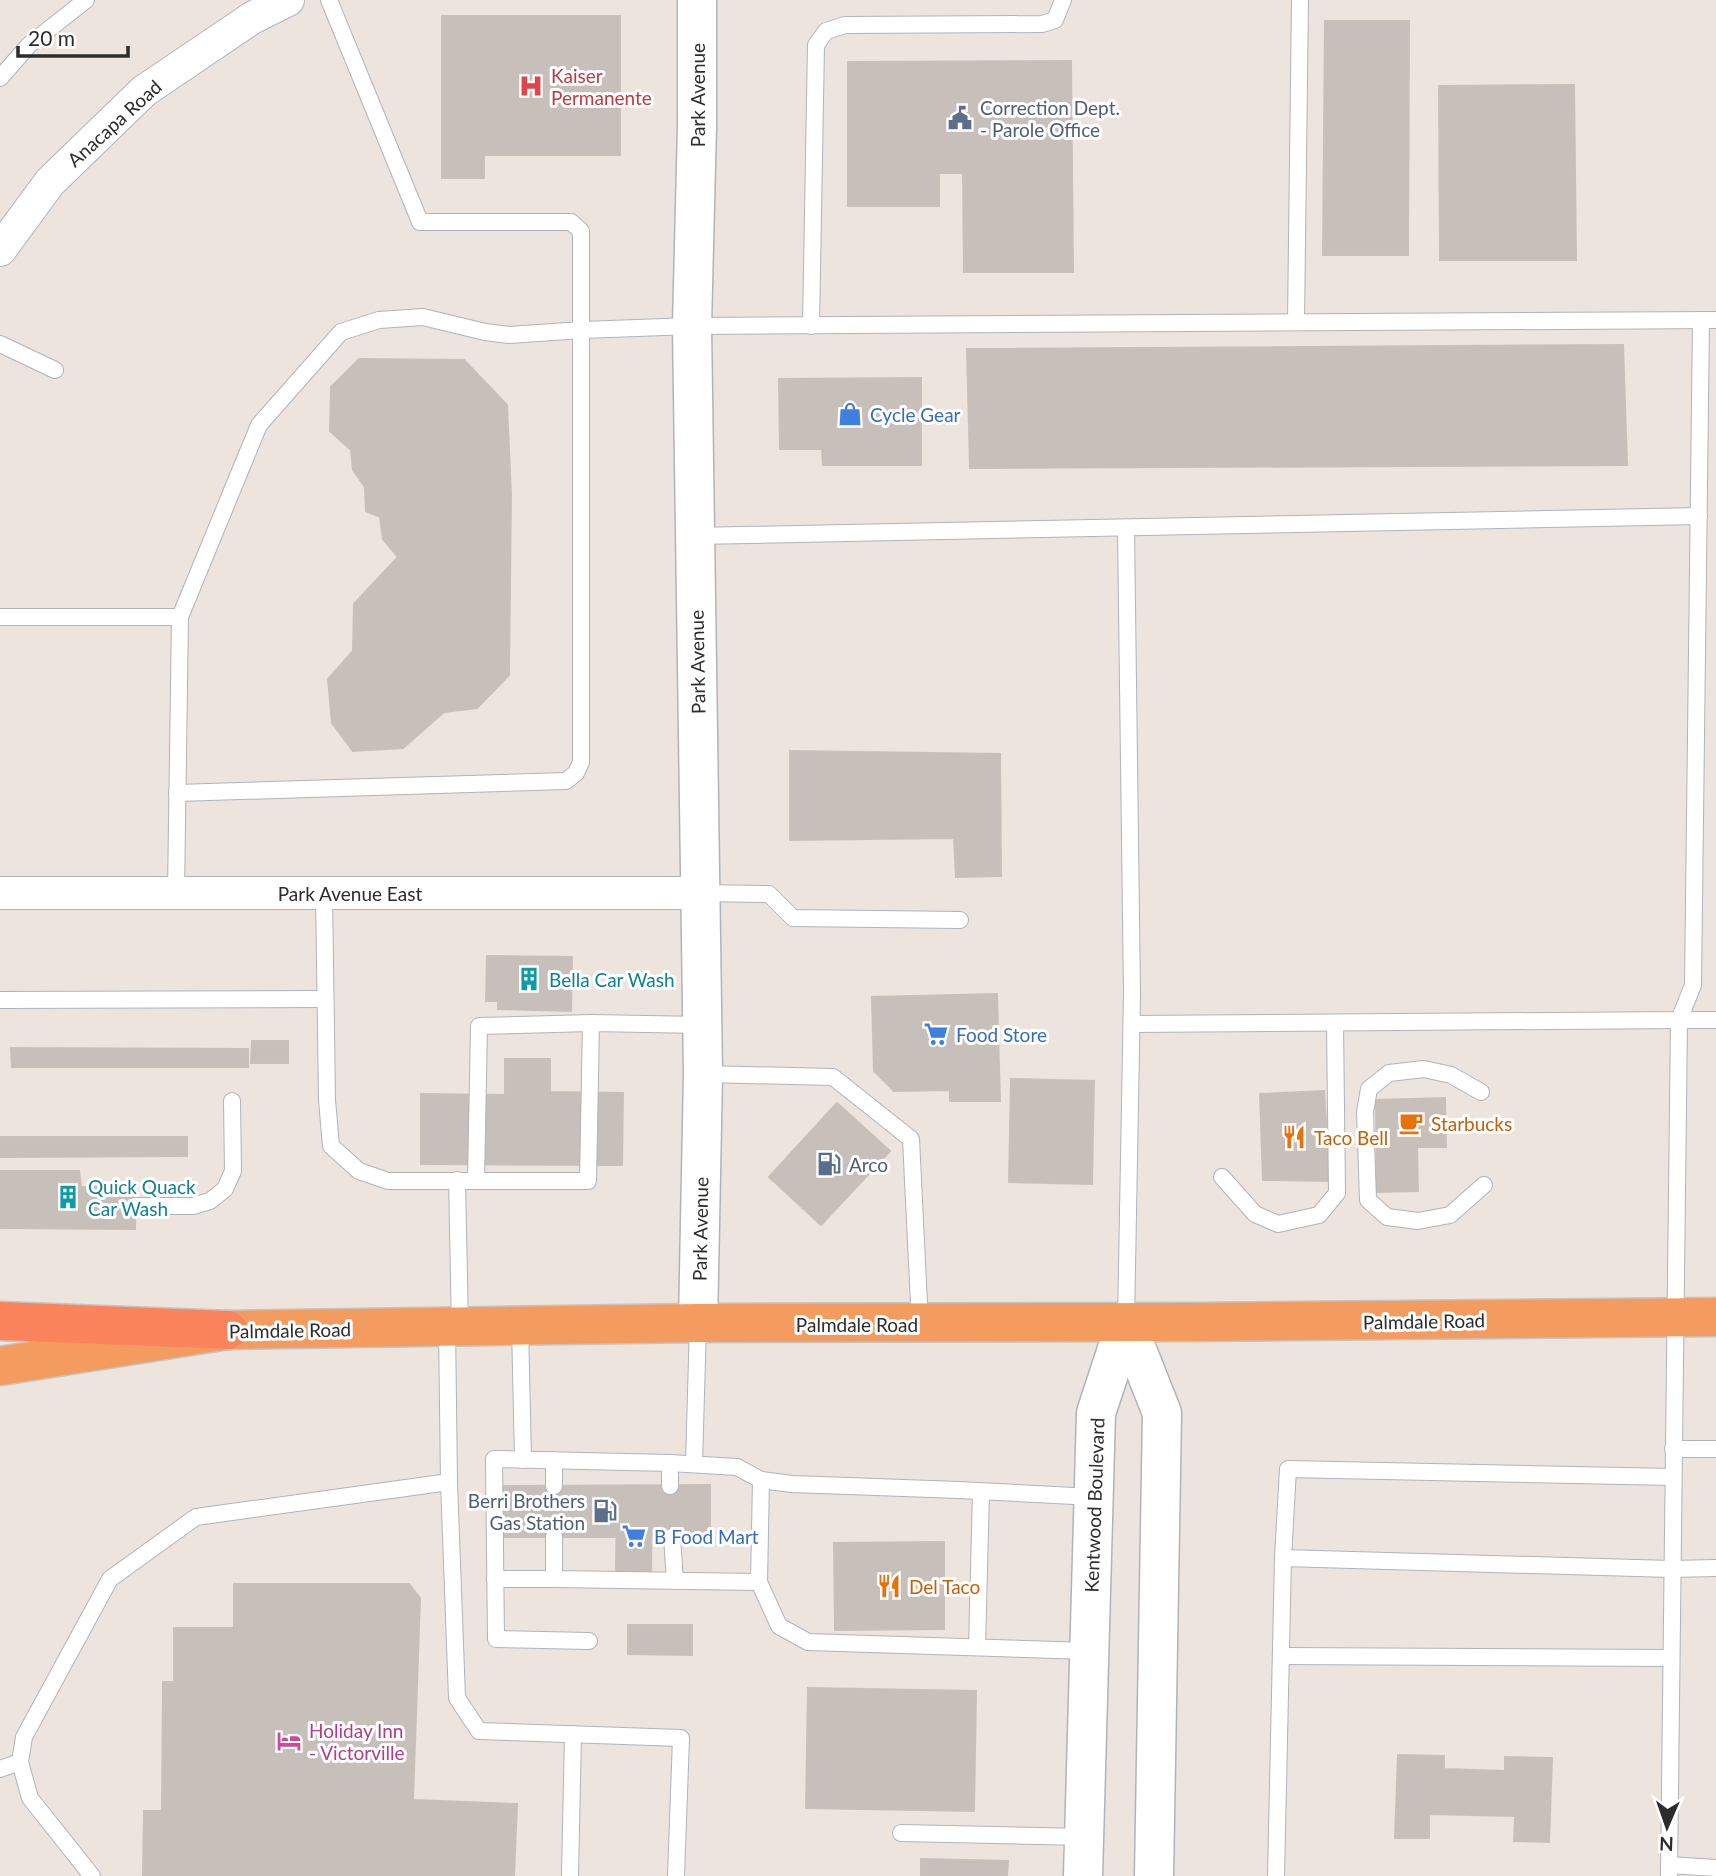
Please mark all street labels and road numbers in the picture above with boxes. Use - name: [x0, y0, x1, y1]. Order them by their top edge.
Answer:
- street label: Park Avenue: [686, 43, 709, 147]
- street label: Anacapa Road: [62, 75, 166, 171]
- street label: Park Avenue: [685, 610, 709, 714]
- street label: Park Avenue East: [278, 882, 422, 905]
- street label: Park Avenue: [688, 1177, 712, 1281]
- street label: Palmdale Road: [1363, 1308, 1485, 1334]
- street label: Palmdale Road: [796, 1313, 918, 1336]
- street label: Palmdale Road: [229, 1317, 351, 1343]
- street label: Kentwood Boulevard: [1079, 1417, 1109, 1593]

